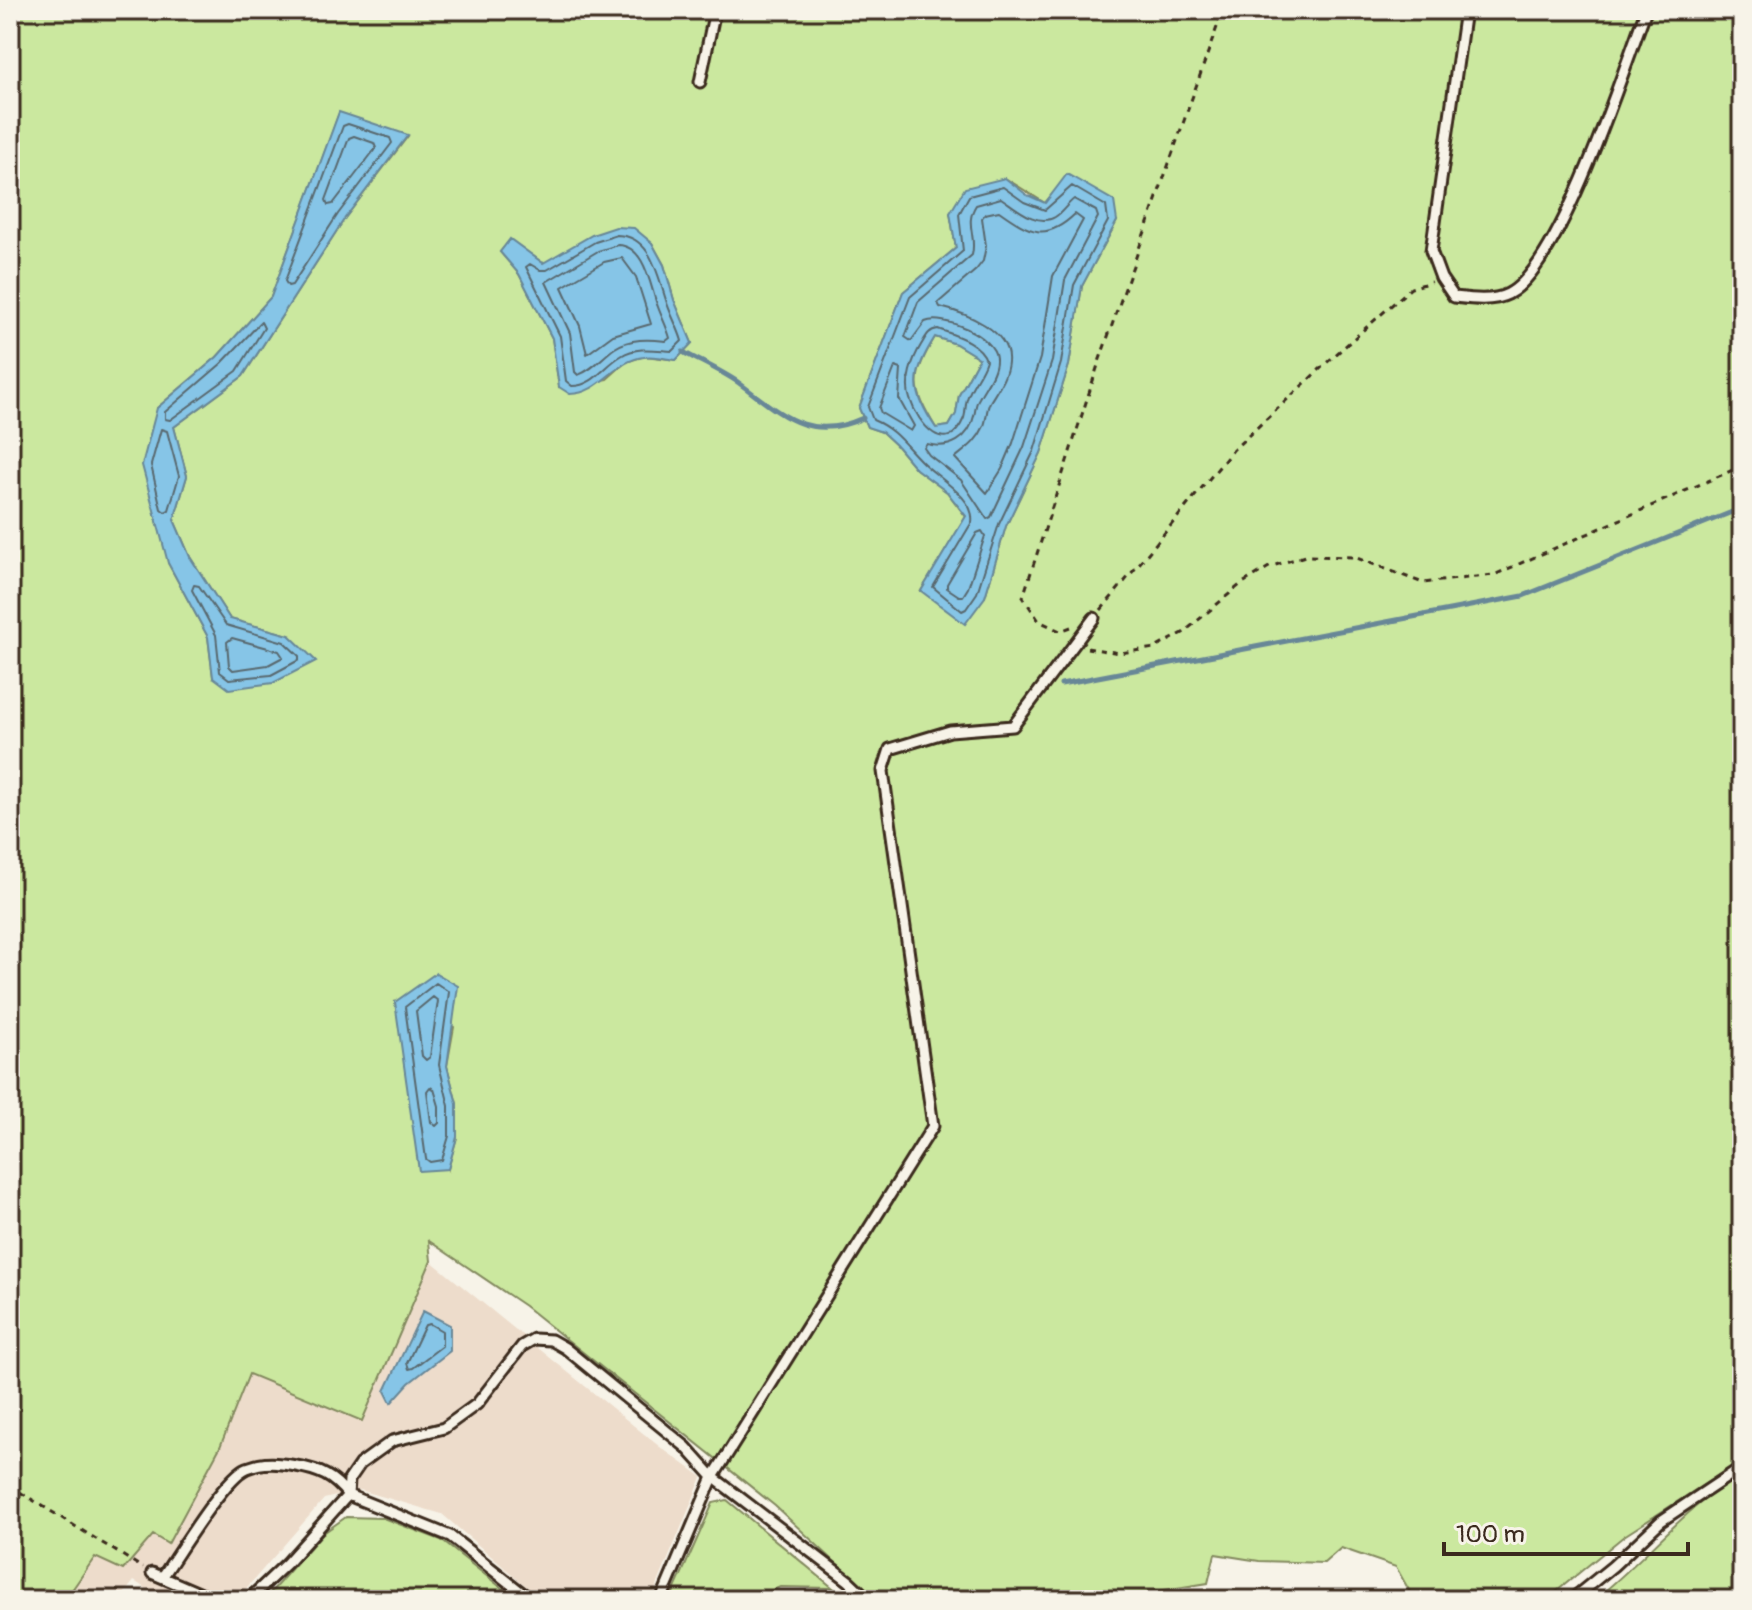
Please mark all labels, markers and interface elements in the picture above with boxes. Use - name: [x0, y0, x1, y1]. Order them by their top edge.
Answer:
- scale bar: [1444, 1506, 1688, 1556]
- text: 100 m: [1456, 1520, 1525, 1549]

